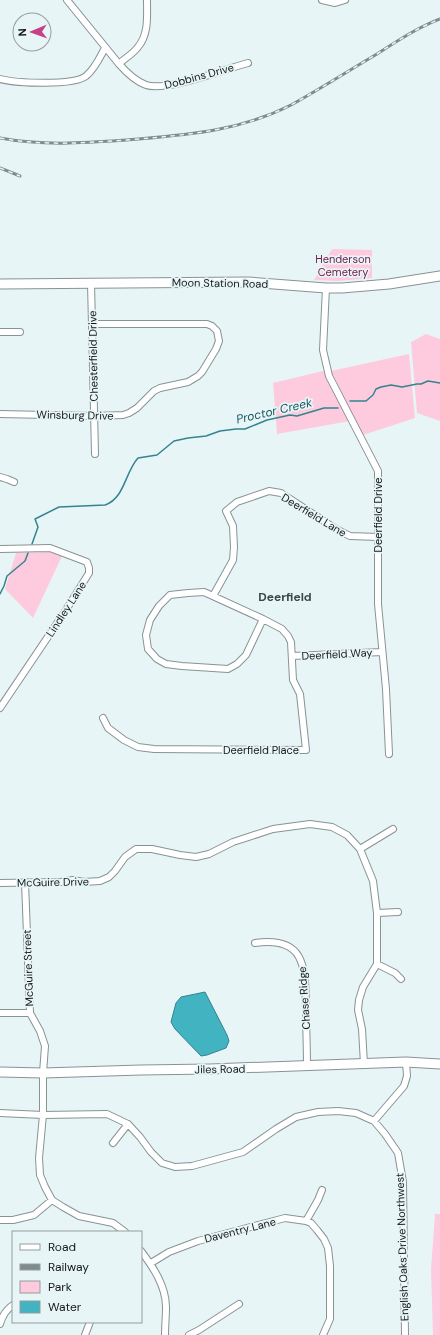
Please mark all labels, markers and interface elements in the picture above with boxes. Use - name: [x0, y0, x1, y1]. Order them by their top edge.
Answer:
- north arrow: [12, 12, 52, 52]
- text: N: [15, 28, 29, 37]
- street label: Dobbins Drive: [163, 60, 235, 92]
- park label: Henderson Cemetery: [315, 252, 371, 279]
- street label: Moon Station Road: [172, 275, 268, 291]
- street label: Chesterfield Drive: [85, 310, 101, 402]
- water label: Proctor Creek: [234, 394, 314, 428]
- street label: Winsburg Drive: [36, 407, 114, 423]
- street label: Deerfield Drive: [371, 478, 385, 552]
- street label: Deerfield Lane: [279, 490, 349, 540]
- street label: Lindley Lane: [43, 579, 89, 639]
- district label: Deerfield: [258, 589, 312, 605]
- street label: Deerfield Way: [301, 645, 373, 663]
- street label: Deerfield Place: [223, 743, 299, 757]
- street label: McGuire Drive: [17, 874, 89, 890]
- street label: McGuire Street: [20, 929, 36, 1007]
- street label: Chase Ridge: [295, 966, 313, 1030]
- street label: Jiles Road: [194, 1062, 246, 1076]
- street label: English Oaks Drive Northwest: [392, 1173, 412, 1321]
- street label: Daventry Lane: [203, 1214, 277, 1246]
- legend: [12, 1231, 142, 1323]
- text: Road: [48, 1239, 76, 1255]
- text: Railway: [48, 1259, 89, 1275]
- text: Park: [48, 1279, 72, 1295]
- text: Water: [48, 1299, 82, 1315]

